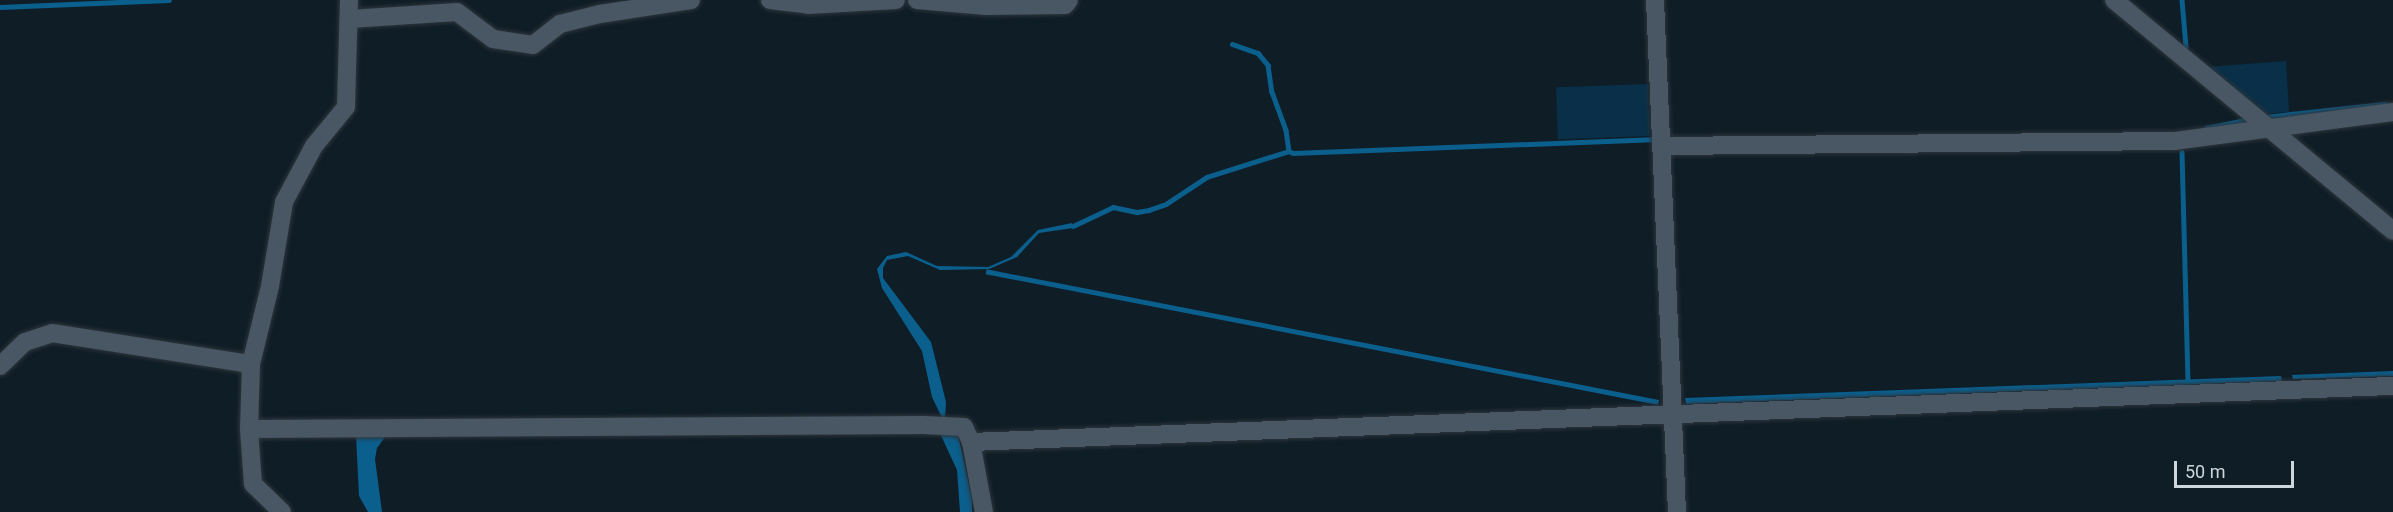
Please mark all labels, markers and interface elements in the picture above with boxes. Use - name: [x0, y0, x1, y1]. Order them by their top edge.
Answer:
- scale bar: [2177, 449, 2297, 487]
- text: 50 m: [2185, 461, 2225, 482]

